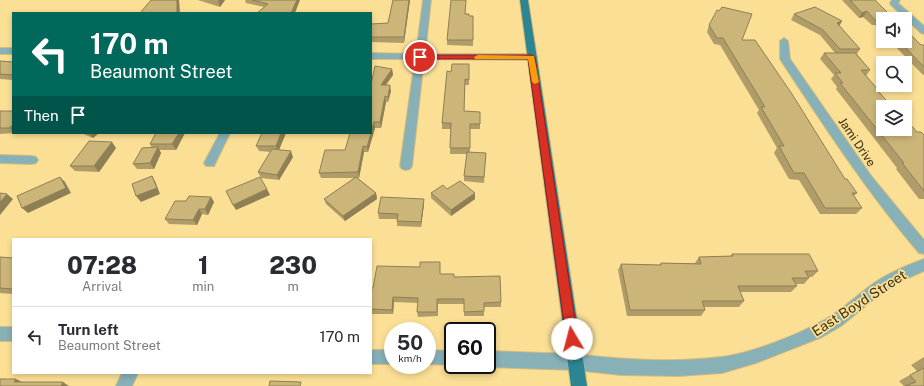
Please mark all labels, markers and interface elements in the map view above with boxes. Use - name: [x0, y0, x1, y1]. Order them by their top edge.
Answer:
- map controls: [876, 12, 912, 136]
- button: sound: [876, 12, 912, 48]
- text: 170 m: [90, 27, 169, 60]
- icon: left: [24, 28, 76, 80]
- pin: [403, 40, 437, 74]
- icon: arrive: [409, 46, 431, 68]
- button: search: [876, 56, 912, 92]
- text: Beaumont Street: [90, 61, 232, 82]
- button: layers: [876, 100, 912, 136]
- icon: arrive: [67, 104, 89, 126]
- text: Then: [24, 107, 59, 124]
- street label: Jami Drive: [835, 115, 879, 169]
- text: 07:28: [67, 251, 137, 279]
- text: 1: [198, 251, 208, 279]
- text: 230: [269, 251, 317, 279]
- street label: East Boyd Street: [809, 267, 909, 339]
- text: Arrival: [82, 279, 122, 294]
- text: min: [192, 279, 214, 294]
- text: m: [287, 279, 299, 294]
- position arrow: [551, 318, 593, 360]
- text: Turn left: [58, 321, 119, 338]
- speed limit sign: 60: [444, 322, 496, 374]
- icon: left: [24, 326, 46, 348]
- text: 170 m: [319, 328, 360, 345]
- text: 50: [397, 331, 423, 355]
- text: Beaumont Street: [58, 338, 161, 353]
- text: km/h: [398, 352, 422, 364]

